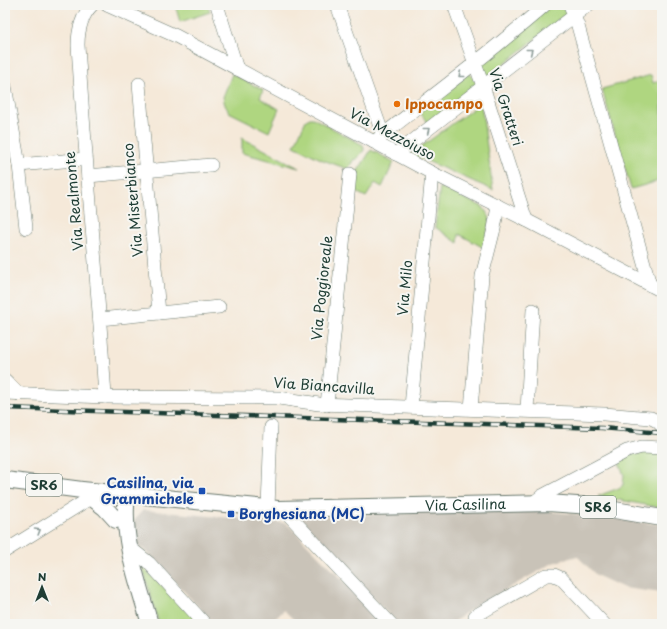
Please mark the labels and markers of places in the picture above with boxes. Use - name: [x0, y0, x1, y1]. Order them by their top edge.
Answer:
- place label: Ippocampo: [405, 93, 483, 114]
- marker: Ippocampo: [392, 99, 402, 109]
- place label: Casilina, via Grammichele: [100, 472, 194, 509]
- marker: Casilina, via Grammichele: [197, 486, 207, 496]
- place label: Borghesiana (MC): [239, 503, 365, 524]
- marker: Borghesiana (MC): [226, 509, 236, 519]

